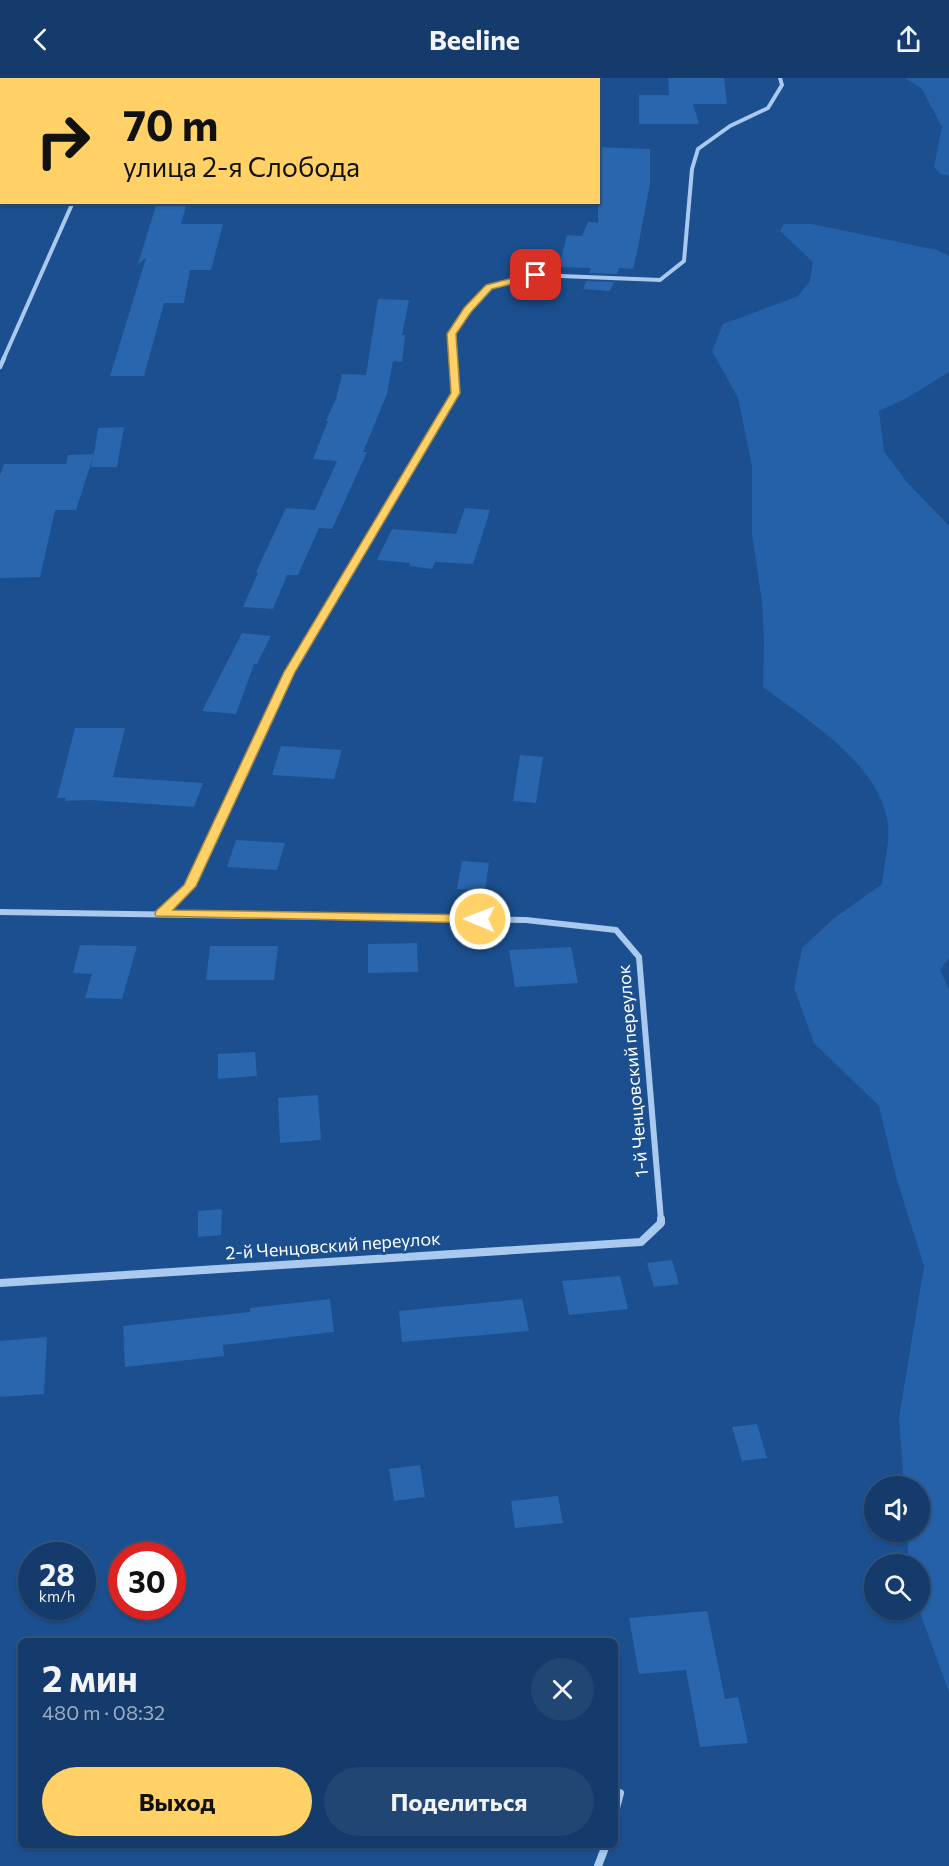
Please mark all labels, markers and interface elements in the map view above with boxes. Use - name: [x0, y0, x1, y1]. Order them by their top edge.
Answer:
- icon: back: [24, 23, 57, 56]
- text: Beeline: [429, 23, 520, 56]
- icon: share: [892, 23, 925, 56]
- text: 70 m: [123, 98, 218, 150]
- icon: right: [24, 102, 102, 180]
- text: улица 2-я Слобода: [123, 150, 360, 183]
- pin: [510, 249, 561, 300]
- icon: arrive: [519, 258, 552, 291]
- position arrow: [448, 887, 512, 951]
- street label: 1-й Ченцовский переулок: [612, 963, 652, 1178]
- street label: 2-й Ченцовский переулок: [225, 1226, 442, 1263]
- map controls: [864, 1476, 930, 1620]
- button: sound: [864, 1476, 930, 1542]
- speed limit sign: 30: [108, 1542, 186, 1620]
- button: search: [864, 1554, 930, 1620]
- text: 28: [39, 1555, 75, 1592]
- text: km/h: [39, 1587, 75, 1605]
- text: 2 мин: [42, 1655, 138, 1699]
- button: close: [531, 1658, 594, 1721]
- text: 480 m · 08:32: [42, 1700, 165, 1724]
- button: Выход: [42, 1767, 312, 1836]
- button: Поделиться: [324, 1767, 594, 1836]

